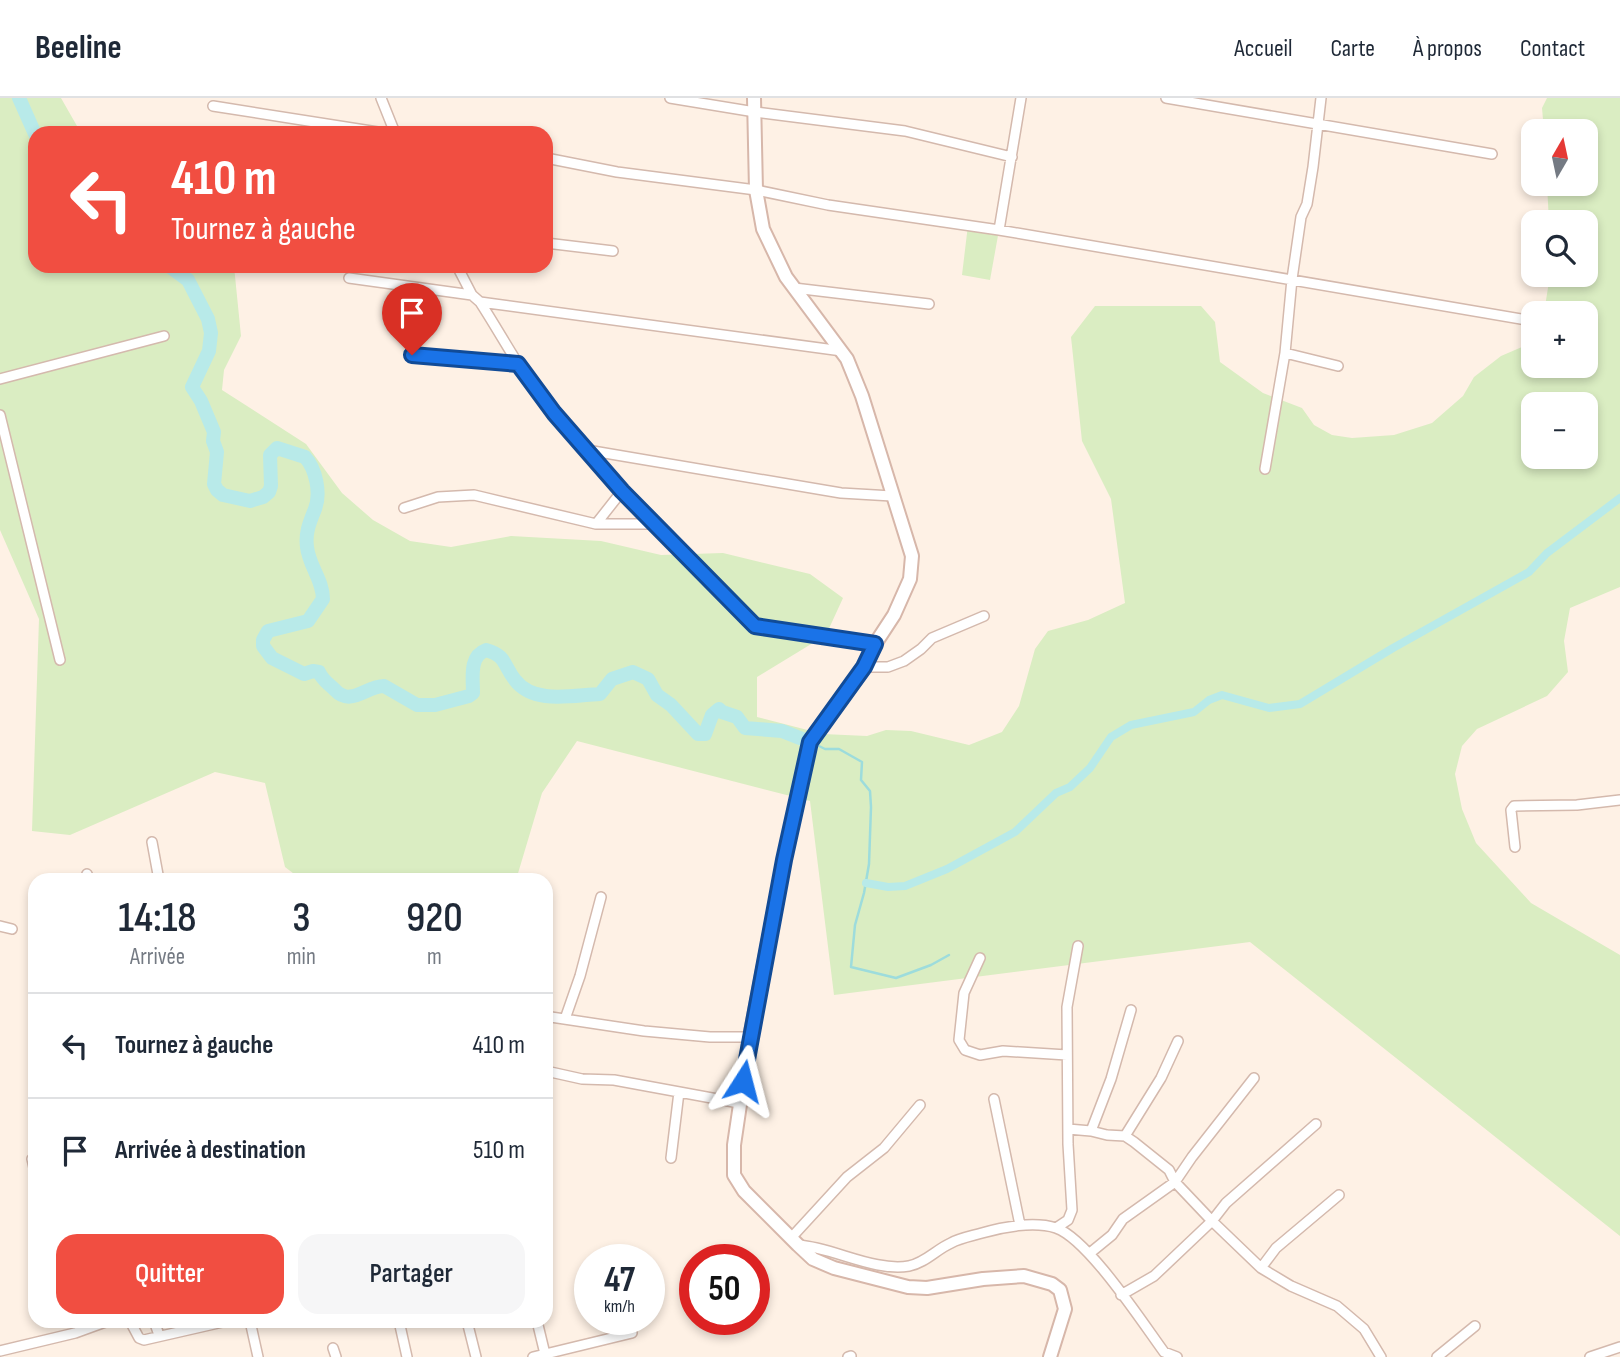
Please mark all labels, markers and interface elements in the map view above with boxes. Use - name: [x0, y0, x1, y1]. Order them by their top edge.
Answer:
- text: Beeline: [35, 28, 122, 68]
- text: Accueil: [1234, 34, 1293, 63]
- text: Carte: [1331, 34, 1375, 63]
- text: À propos: [1413, 34, 1482, 63]
- text: Contact: [1520, 34, 1585, 63]
- north arrow: [1521, 119, 1598, 196]
- map controls: [1521, 119, 1598, 469]
- text: 410 m: [171, 150, 277, 209]
- icon: left: [56, 154, 147, 245]
- text: Tournez à gauche: [171, 210, 356, 249]
- button: search: [1521, 210, 1598, 287]
- pin: [382, 283, 442, 355]
- icon: arrive: [393, 294, 431, 332]
- button: +: [1521, 301, 1598, 378]
- button: −: [1521, 392, 1598, 469]
- text: 14:18: [118, 893, 197, 944]
- text: 3: [292, 893, 310, 944]
- text: 920: [406, 893, 463, 944]
- text: Arrivée: [130, 943, 185, 971]
- text: min: [287, 943, 316, 971]
- text: m: [427, 943, 442, 971]
- icon: left: [56, 1027, 94, 1065]
- text: Tournez à gauche: [115, 1030, 273, 1061]
- text: 410 m: [473, 1030, 525, 1061]
- position arrow: [706, 1044, 780, 1118]
- icon: arrive: [56, 1132, 94, 1170]
- text: Arrivée à destination: [115, 1135, 306, 1166]
- text: 510 m: [473, 1135, 525, 1166]
- button: Quitter: [56, 1234, 284, 1314]
- button: Partager: [298, 1234, 525, 1314]
- speed limit sign: 50: [679, 1244, 770, 1335]
- text: 47: [604, 1259, 635, 1302]
- text: km/h: [604, 1296, 635, 1317]

